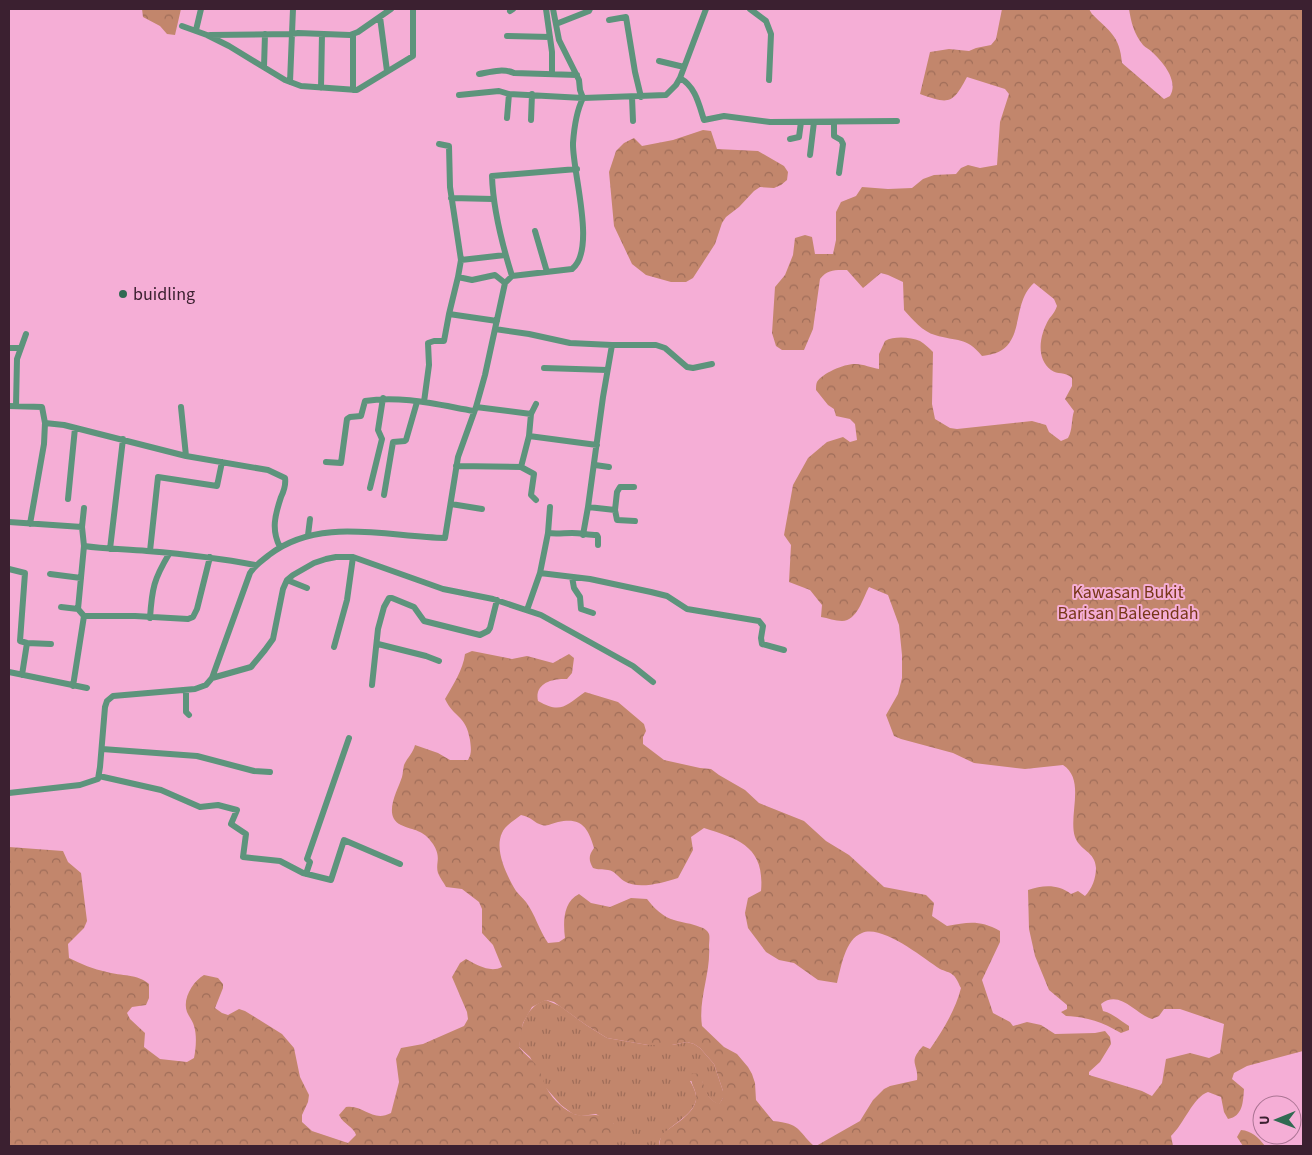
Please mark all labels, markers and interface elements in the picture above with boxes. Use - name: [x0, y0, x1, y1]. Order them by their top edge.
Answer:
- place label: buidling: [133, 282, 195, 307]
- marker: buidling: [117, 288, 129, 300]
- park label: Kawasan Bukit Barisan Baleendah: [1057, 580, 1199, 626]
- north arrow: [1252, 1095, 1302, 1145]
- text: U: [1255, 1115, 1275, 1125]

